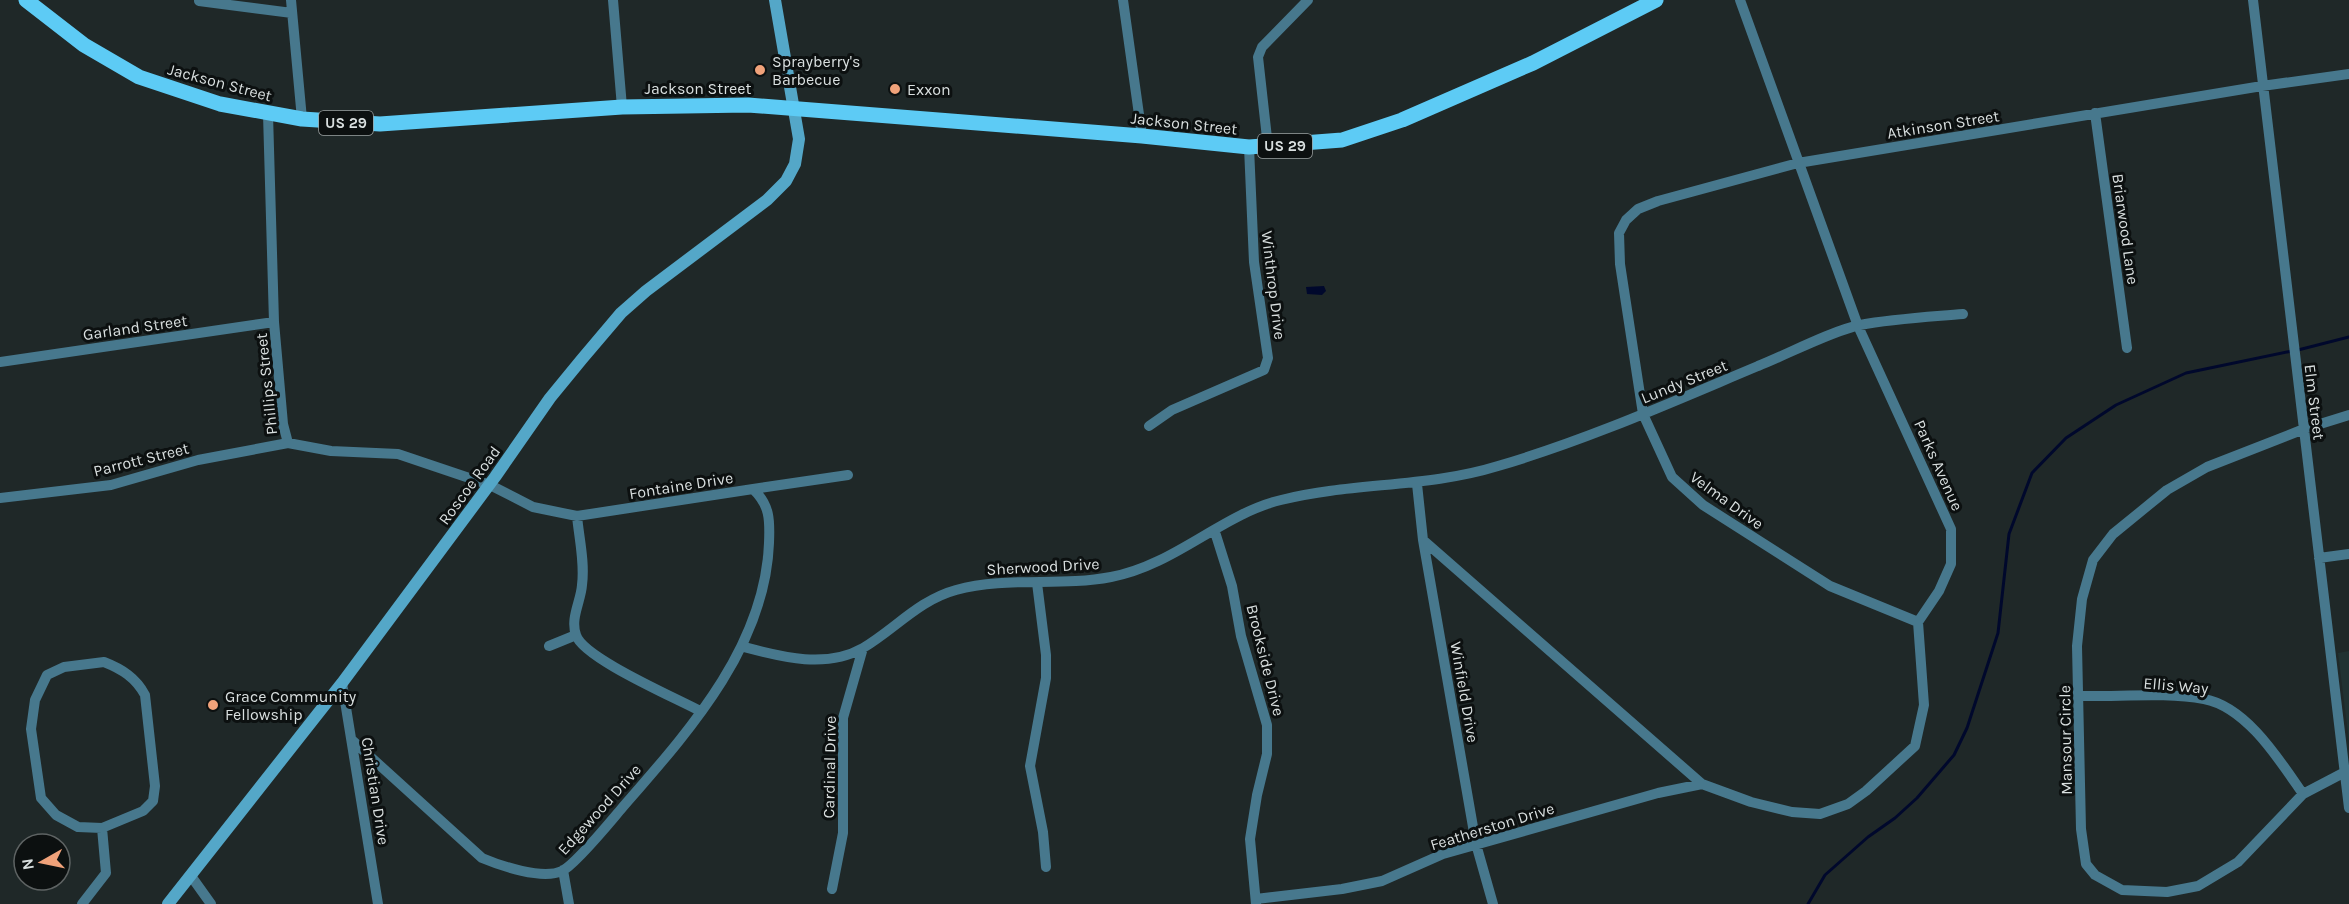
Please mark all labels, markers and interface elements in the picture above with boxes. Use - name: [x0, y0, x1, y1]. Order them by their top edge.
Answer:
- place label: Sprayberry's Barbecue: [772, 52, 860, 89]
- street label: Jackson Street: [166, 59, 274, 106]
- marker: Sprayberry's Barbecue: [753, 63, 767, 77]
- street label: Jackson Street: [644, 79, 752, 98]
- place label: Exxon: [907, 80, 951, 99]
- marker: Exxon: [888, 82, 902, 96]
- street label: Atkinson Street: [1886, 106, 2000, 143]
- street label: Jackson Street: [1130, 108, 1238, 139]
- road number: US 29: [319, 111, 373, 135]
- road number: US 29: [1258, 134, 1312, 158]
- street label: Briarwood Lane: [2108, 172, 2143, 286]
- street label: Winthrop Drive: [1257, 230, 1290, 341]
- street label: Garland Street: [82, 311, 188, 344]
- street label: Phillips Street: [252, 332, 281, 436]
- street label: Lundy Street: [1638, 356, 1730, 407]
- street label: Elm Street: [2300, 363, 2329, 441]
- street label: Parks Avenue: [1910, 417, 1967, 514]
- street label: Parrott Street: [91, 438, 191, 481]
- street label: Roscoe Road: [434, 442, 504, 528]
- street label: Velma Drive: [1686, 467, 1767, 533]
- street label: Fontaine Drive: [628, 468, 734, 503]
- street label: Sherwood Drive: [986, 554, 1100, 579]
- street label: Brookside Drive: [1242, 602, 1289, 718]
- street label: Winfield Drive: [1446, 640, 1483, 744]
- street label: Ellis Way: [2143, 673, 2210, 698]
- street label: Mansour Circle: [2055, 685, 2076, 795]
- place label: Grace Community Fellowship: [225, 687, 357, 724]
- marker: Grace Community Fellowship: [206, 698, 220, 712]
- street label: Cardinal Drive: [819, 715, 840, 819]
- street label: Christian Drive: [358, 736, 393, 846]
- street label: Edgewood Drive: [554, 760, 645, 859]
- street label: Featherston Drive: [1428, 799, 1556, 854]
- north arrow: [12, 832, 72, 892]
- text: N: [17, 857, 38, 871]

